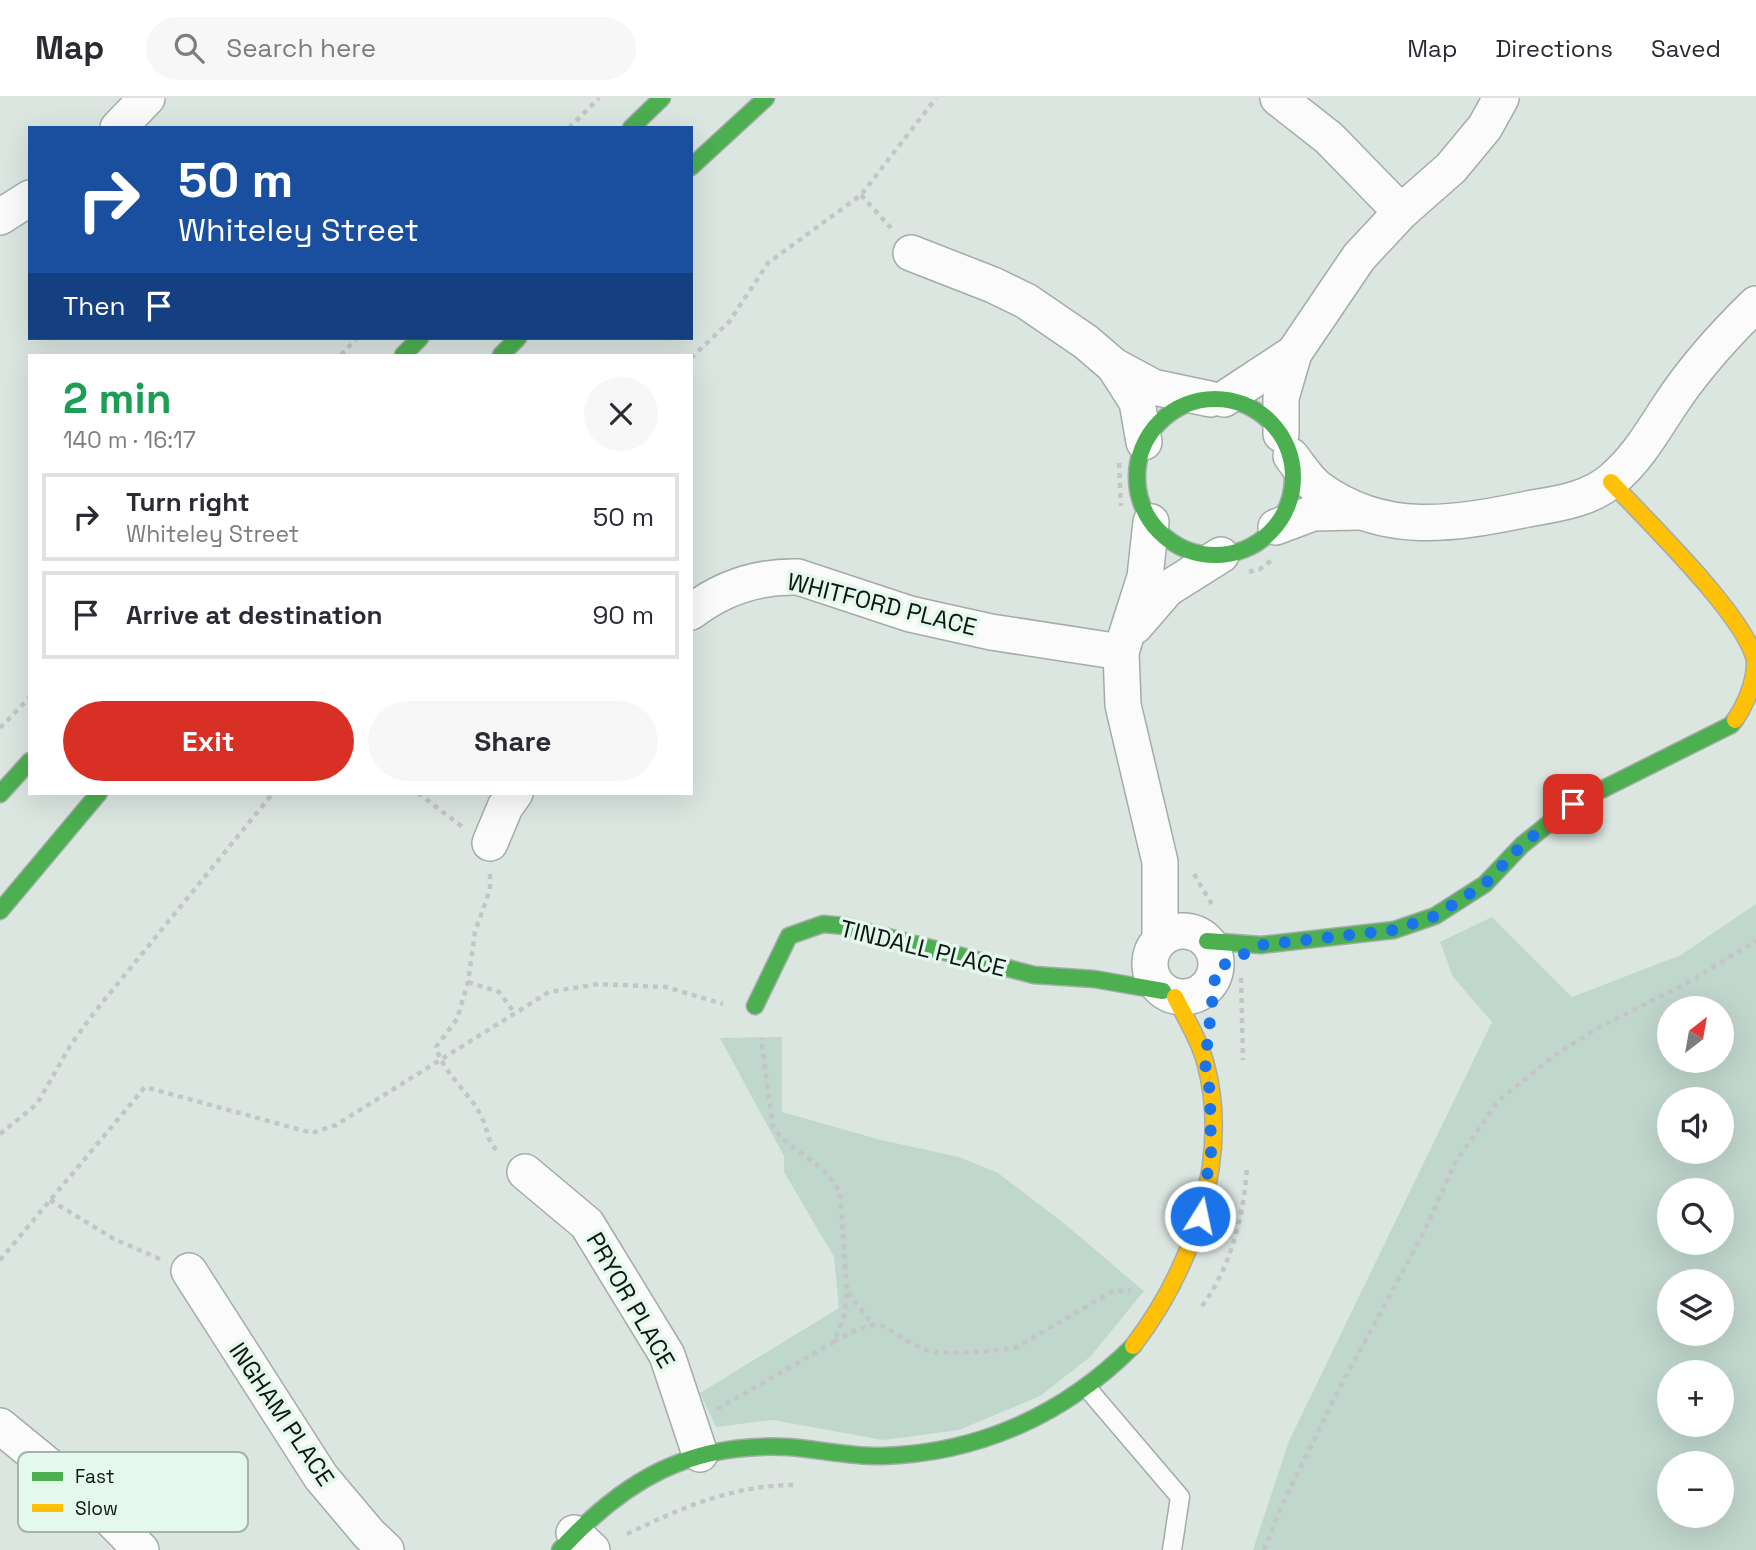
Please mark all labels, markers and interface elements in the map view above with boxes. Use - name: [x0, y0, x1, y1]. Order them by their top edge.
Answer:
- search box: [146, 17, 636, 80]
- text: Map: [35, 27, 104, 69]
- icon: search: [170, 29, 208, 67]
- text: Search here: [226, 31, 376, 65]
- text: Map: [1407, 33, 1457, 64]
- text: Directions: [1495, 33, 1613, 64]
- text: Saved: [1651, 33, 1721, 64]
- text: 50 m: [178, 149, 293, 211]
- icon: right: [63, 154, 154, 245]
- text: Whiteley Street: [178, 210, 419, 250]
- icon: arrive: [140, 287, 178, 325]
- text: Then: [63, 289, 126, 323]
- text: 2 min: [63, 372, 172, 425]
- button: close: [584, 377, 658, 451]
- text: 140 m · 16:17: [63, 425, 196, 455]
- text: Turn right: [126, 485, 250, 519]
- icon: right: [67, 498, 105, 536]
- text: 50 m: [593, 500, 654, 534]
- text: Whiteley Street: [126, 519, 299, 549]
- street label: WHITFORD PLACE: [784, 565, 980, 643]
- icon: arrive: [67, 596, 105, 634]
- text: Arrive at destination: [126, 598, 383, 632]
- text: 90 m: [592, 598, 654, 632]
- button: Exit: [63, 701, 354, 781]
- button: Share: [368, 701, 658, 781]
- pin: [1543, 774, 1603, 834]
- icon: arrive: [1554, 785, 1592, 823]
- street label: TINDALL PLACE: [837, 912, 1009, 984]
- north arrow: [1657, 996, 1734, 1073]
- map controls: [1657, 996, 1734, 1528]
- button: sound: [1657, 1087, 1734, 1164]
- button: search: [1657, 1178, 1734, 1255]
- position arrow: [1163, 1179, 1237, 1253]
- street label: PRYOR PLACE: [580, 1226, 682, 1374]
- button: layers: [1657, 1269, 1734, 1346]
- street label: INGHAM PLACE: [223, 1336, 341, 1492]
- button: +: [1657, 1360, 1734, 1437]
- button: −: [1657, 1451, 1734, 1528]
- legend: [18, 1452, 248, 1532]
- text: Fast: [75, 1464, 115, 1489]
- text: Slow: [75, 1496, 118, 1521]

